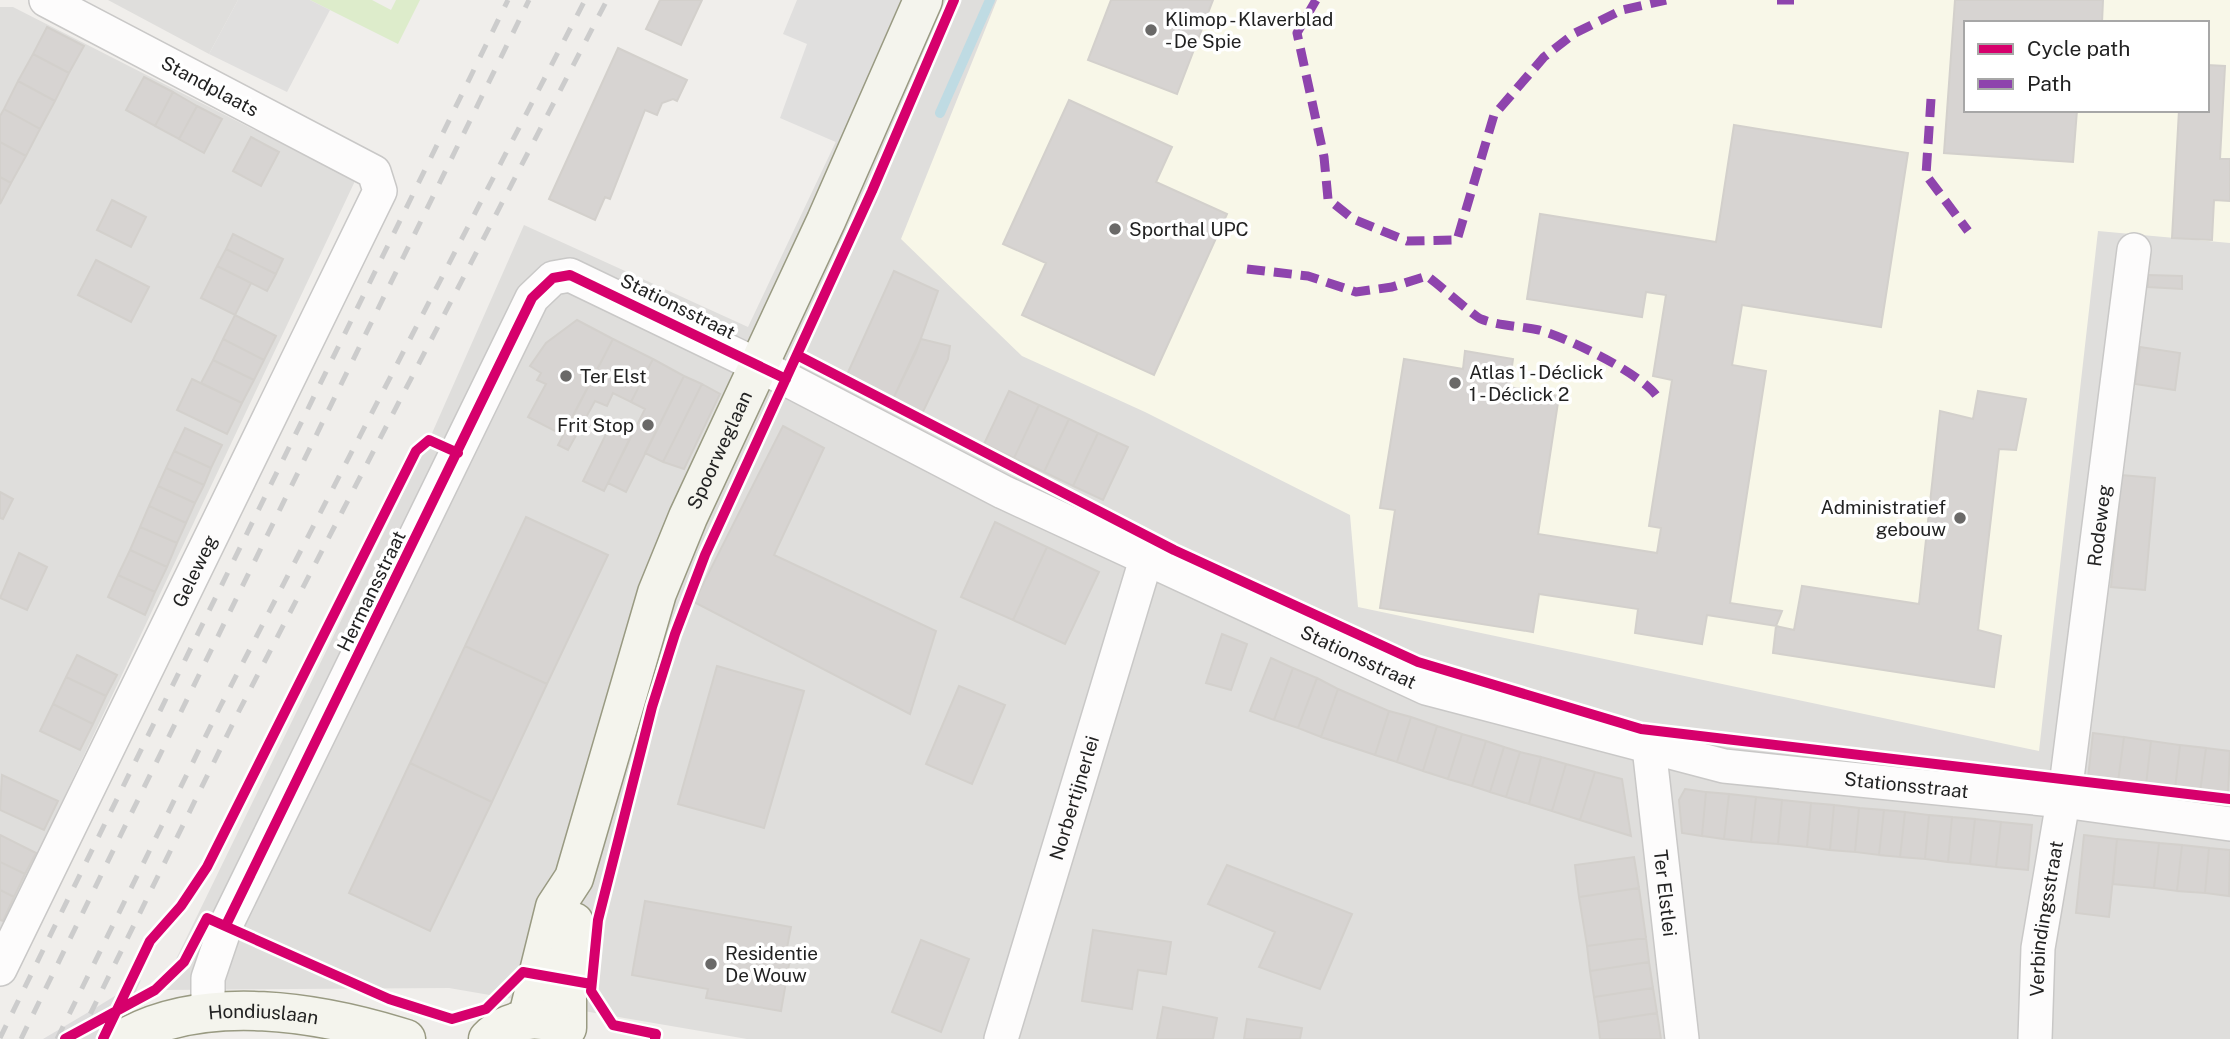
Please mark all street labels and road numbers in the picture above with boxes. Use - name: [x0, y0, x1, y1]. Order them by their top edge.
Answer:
- street label: Standplaats: [158, 51, 262, 121]
- street label: Stationsstraat: [617, 269, 739, 343]
- street label: Spoorweglaan: [682, 387, 756, 513]
- street label: Rodeweg: [2083, 483, 2115, 568]
- street label: Hermansstraat: [332, 527, 410, 655]
- street label: Geleweg: [167, 531, 221, 611]
- street label: Stationsstraat: [1297, 620, 1420, 693]
- street label: Norbertijnerlei: [1045, 733, 1103, 863]
- street label: Stationsstraat: [1843, 767, 1970, 802]
- street label: Verbindingsstraat: [2025, 839, 2067, 997]
- street label: Ter Elstlei: [1650, 848, 1681, 938]
- street label: Hondiuslaan: [207, 1000, 320, 1028]

